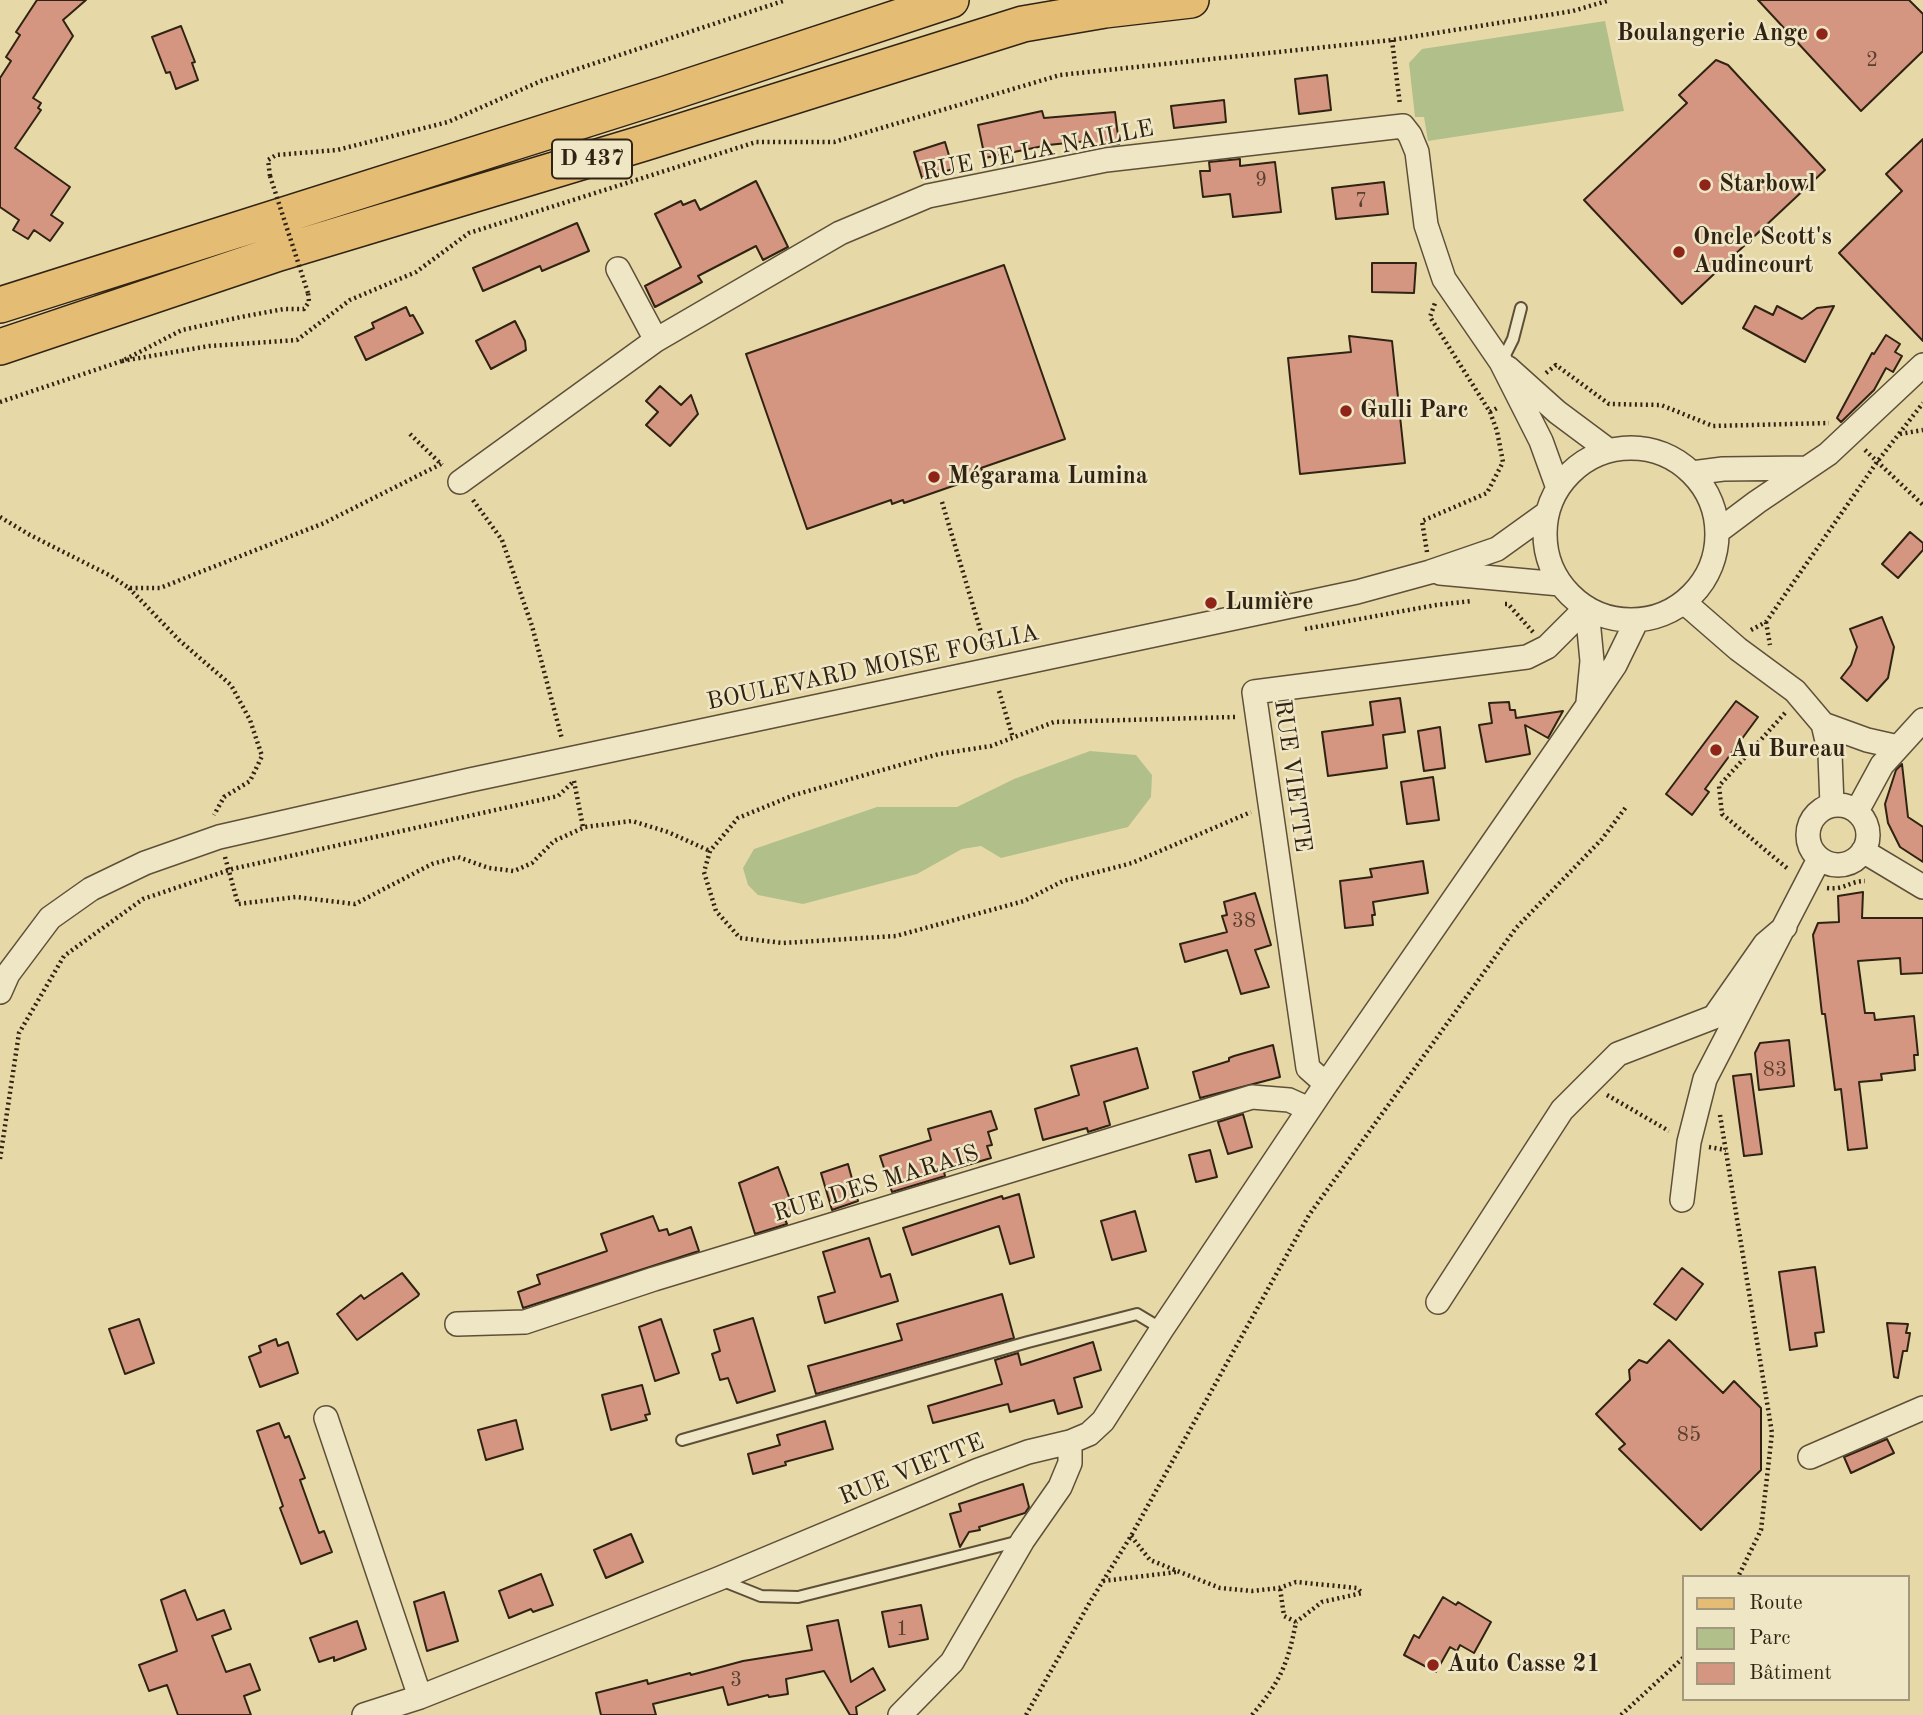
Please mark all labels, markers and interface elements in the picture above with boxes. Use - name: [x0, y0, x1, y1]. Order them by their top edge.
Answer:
- place label: Boulangerie Ange: [1616, 20, 1808, 48]
- marker: Boulangerie Ange: [1814, 26, 1830, 42]
- house number: 2: [1866, 47, 1878, 73]
- street label: RUE DE LA NAILLE: [920, 114, 1156, 188]
- road number: D 437: [552, 140, 632, 178]
- house number: 9: [1255, 167, 1267, 193]
- place label: Starbowl: [1719, 171, 1816, 199]
- marker: Starbowl: [1697, 177, 1713, 193]
- house number: 7: [1355, 188, 1367, 214]
- place label: Oncle Scott's Audincourt: [1693, 224, 1832, 280]
- marker: Oncle Scott's Audincourt: [1671, 244, 1687, 260]
- place label: Gulli Parc: [1360, 397, 1469, 425]
- marker: Gulli Parc: [1338, 403, 1354, 419]
- place label: Mégarama Lumina: [948, 463, 1148, 491]
- marker: Mégarama Lumina: [926, 469, 942, 485]
- place label: Lumière: [1225, 589, 1314, 617]
- marker: Lumière: [1203, 595, 1219, 611]
- street label: BOULEVARD MOISE FOGLIA: [704, 619, 1042, 717]
- street label: RUE VIETTE: [1267, 698, 1317, 854]
- place label: Au Bureau: [1730, 736, 1845, 764]
- marker: Au Bureau: [1708, 742, 1724, 758]
- house number: 38: [1232, 908, 1256, 934]
- house number: 83: [1763, 1057, 1787, 1083]
- street label: RUE DES MARAIS: [770, 1139, 982, 1229]
- house number: 85: [1677, 1422, 1701, 1448]
- street label: RUE VIETTE: [835, 1428, 989, 1512]
- legend: [1682, 1575, 1909, 1701]
- text: Route: [1749, 1593, 1803, 1614]
- house number: 1: [896, 1616, 908, 1642]
- text: Parc: [1749, 1628, 1791, 1649]
- place label: Auto Casse 21: [1447, 1651, 1600, 1679]
- marker: Auto Casse 21: [1425, 1657, 1441, 1673]
- text: Bâtiment: [1749, 1663, 1832, 1684]
- house number: 3: [730, 1667, 742, 1693]

